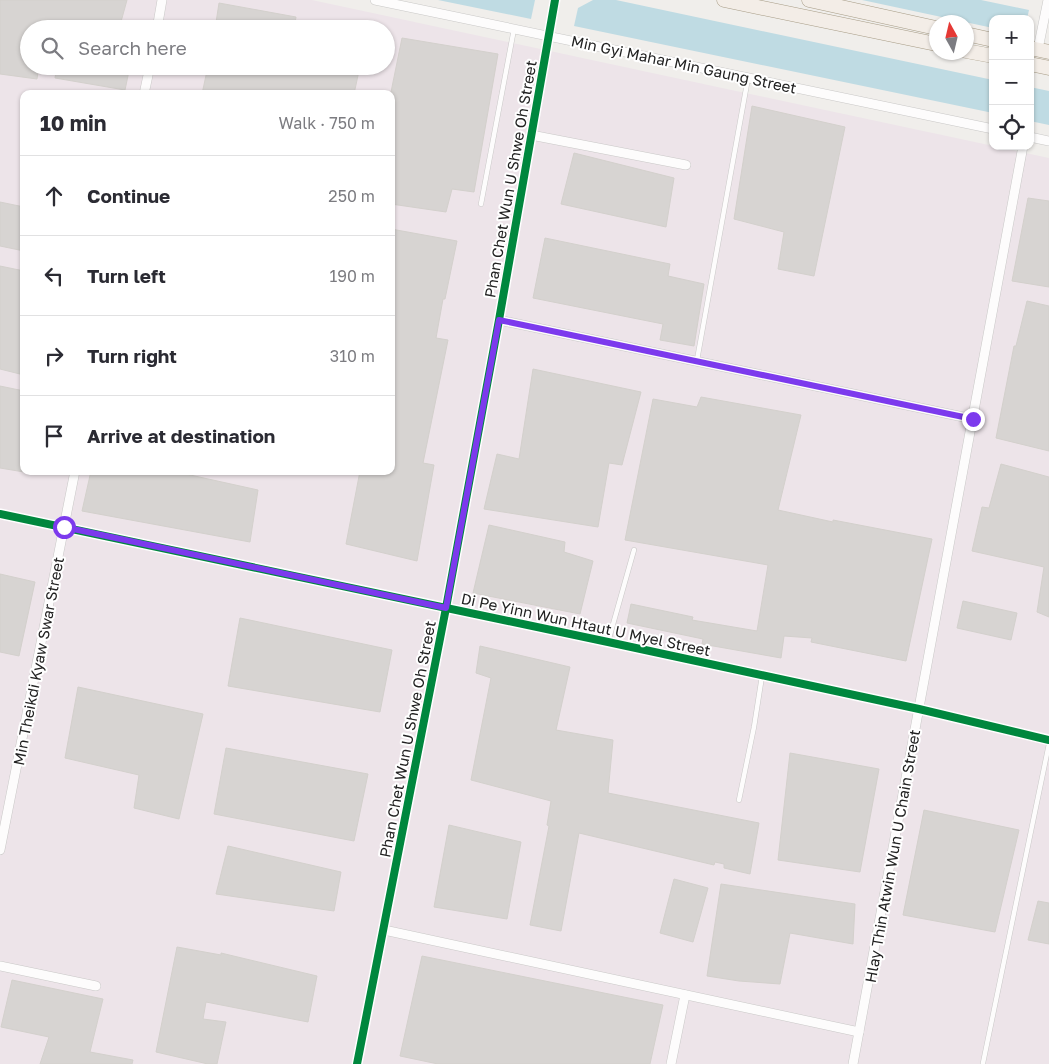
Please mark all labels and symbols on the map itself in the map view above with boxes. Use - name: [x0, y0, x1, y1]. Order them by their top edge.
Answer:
- north arrow: [929, 15, 974, 60]
- street label: Min Gyi Mahar Min Gaung Street: [570, 31, 798, 97]
- street label: Phan Chet Wun U Shwe Oh Street: [480, 59, 540, 299]
- route end: [962, 408, 985, 431]
- route start: [53, 516, 76, 539]
- street label: Min Theikdi Kyaw Swar Street: [9, 555, 67, 767]
- street label: Di Pe Yinn Wun Htaut U Myel Street: [460, 589, 712, 659]
- street label: Phan Chet Wun U Shwe Oh Street: [375, 619, 439, 859]
- street label: Hlay Thin Atwin Wun U Chain Street: [861, 728, 923, 984]

